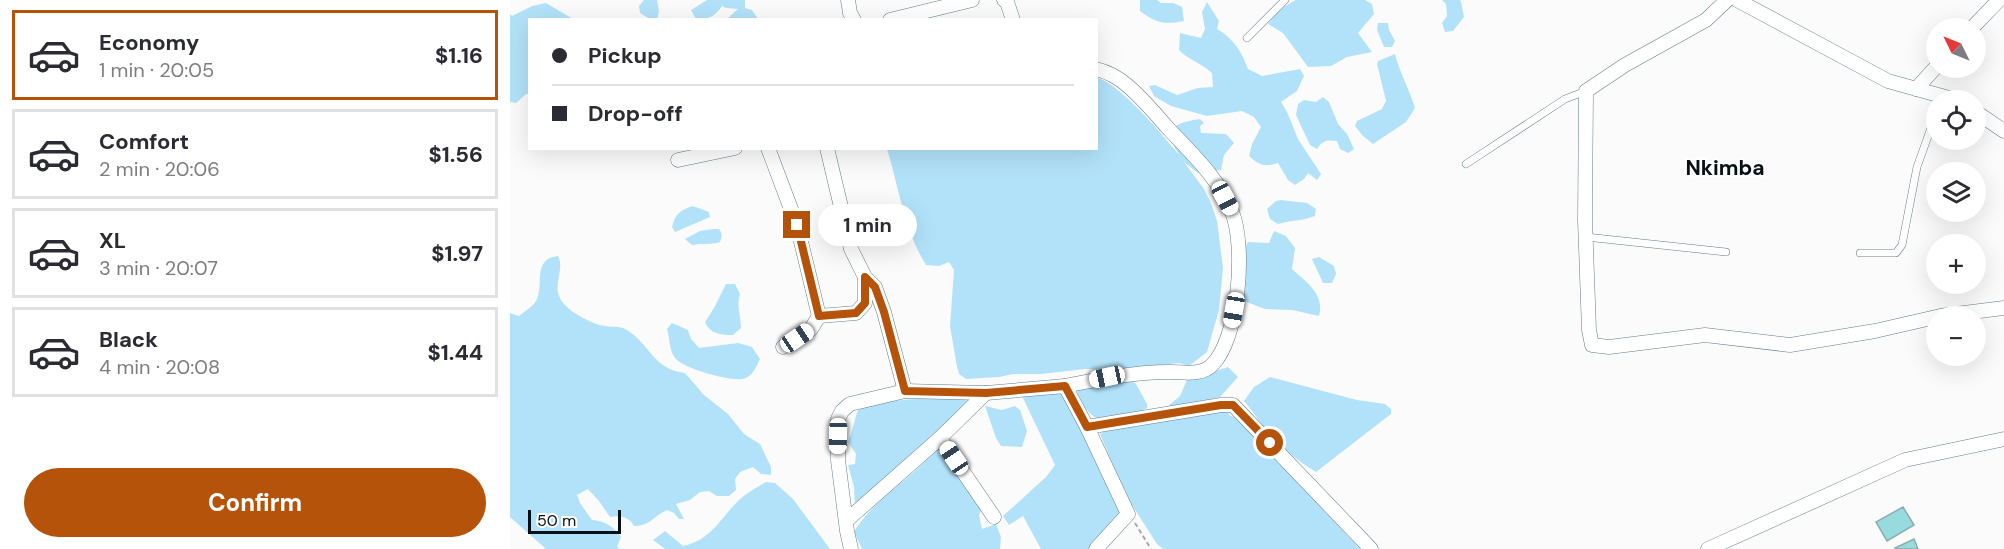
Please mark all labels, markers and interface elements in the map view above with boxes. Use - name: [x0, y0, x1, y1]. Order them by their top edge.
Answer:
- north arrow: [1926, 18, 1986, 78]
- map controls: [1926, 18, 1986, 366]
- icon: car: [27, 28, 81, 82]
- text: Economy: [99, 28, 199, 57]
- text: $1.16: [435, 41, 483, 70]
- text: Pickup: [588, 41, 662, 70]
- text: 1 min · 20:05: [99, 57, 214, 83]
- button: locate: [1926, 90, 1986, 150]
- text: Drop-off: [588, 99, 683, 128]
- icon: car: [27, 127, 81, 181]
- text: Comfort: [99, 127, 189, 156]
- text: $1.56: [429, 140, 483, 169]
- district label: Nkimba: [1685, 154, 1765, 182]
- text: 2 min · 20:06: [99, 156, 220, 182]
- button: layers: [1926, 162, 1986, 222]
- car: [1209, 178, 1241, 218]
- callout: 1 min: [818, 204, 917, 246]
- route end: [783, 211, 810, 238]
- text: 1 min: [843, 212, 892, 238]
- icon: car: [27, 226, 81, 280]
- text: XL: [99, 226, 126, 255]
- button: +: [1926, 234, 1986, 294]
- text: $1.97: [431, 239, 483, 268]
- text: 3 min · 20:07: [99, 255, 218, 281]
- car: [1222, 291, 1246, 329]
- button: −: [1926, 306, 1986, 366]
- car: [777, 320, 817, 356]
- icon: car: [27, 325, 81, 379]
- text: Black: [99, 325, 158, 354]
- text: $1.44: [428, 338, 483, 367]
- text: 4 min · 20:08: [99, 354, 220, 380]
- car: [1088, 364, 1126, 390]
- car: [829, 418, 847, 454]
- route start: [1256, 429, 1283, 456]
- car: [936, 438, 972, 478]
- button: Confirm: [24, 468, 486, 537]
- scale bar: [528, 507, 621, 534]
- text: 50 m: [537, 510, 576, 531]

